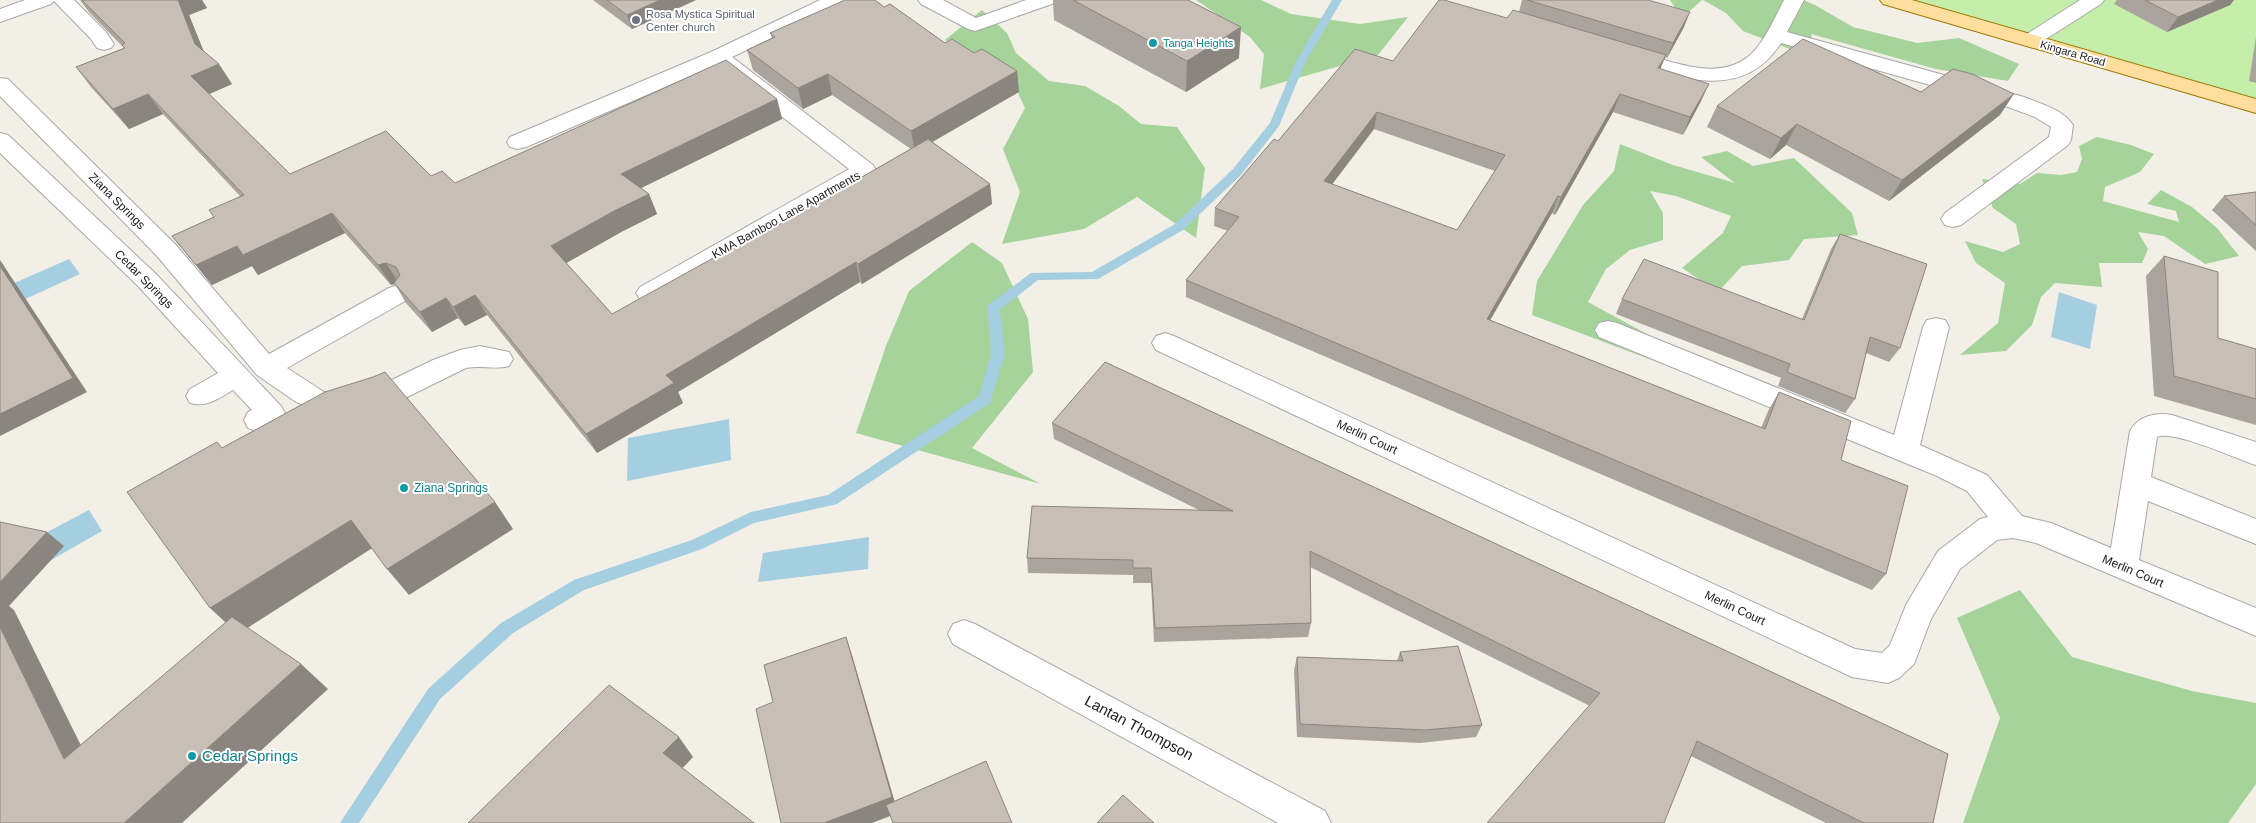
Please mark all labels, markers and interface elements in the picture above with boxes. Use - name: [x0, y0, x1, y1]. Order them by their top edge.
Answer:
- place label: Rosa Mystica Spiritual Center church: [646, 8, 755, 33]
- marker: Rosa Mystica Spiritual Center church: [630, 14, 642, 26]
- marker: Tanga Heights: [1147, 37, 1159, 49]
- place label: Tanga Heights: [1163, 37, 1234, 49]
- street label: Kingara Road: [2039, 38, 2107, 68]
- street label: KMA Bamboo Lane Apartments: [709, 168, 863, 262]
- street label: Ziana Springs: [86, 170, 148, 232]
- street label: Cedar Springs: [112, 247, 176, 311]
- street label: Merlin Court: [1334, 417, 1400, 457]
- place label: Ziana Springs: [414, 481, 488, 495]
- marker: Ziana Springs: [398, 482, 410, 494]
- street label: Merlin Court: [2100, 552, 2166, 590]
- street label: Merlin Court: [1702, 588, 1768, 628]
- street label: Lantan Thompson: [1082, 692, 1196, 763]
- place label: Cedar Springs: [202, 747, 298, 764]
- marker: Cedar Springs: [186, 750, 198, 762]

